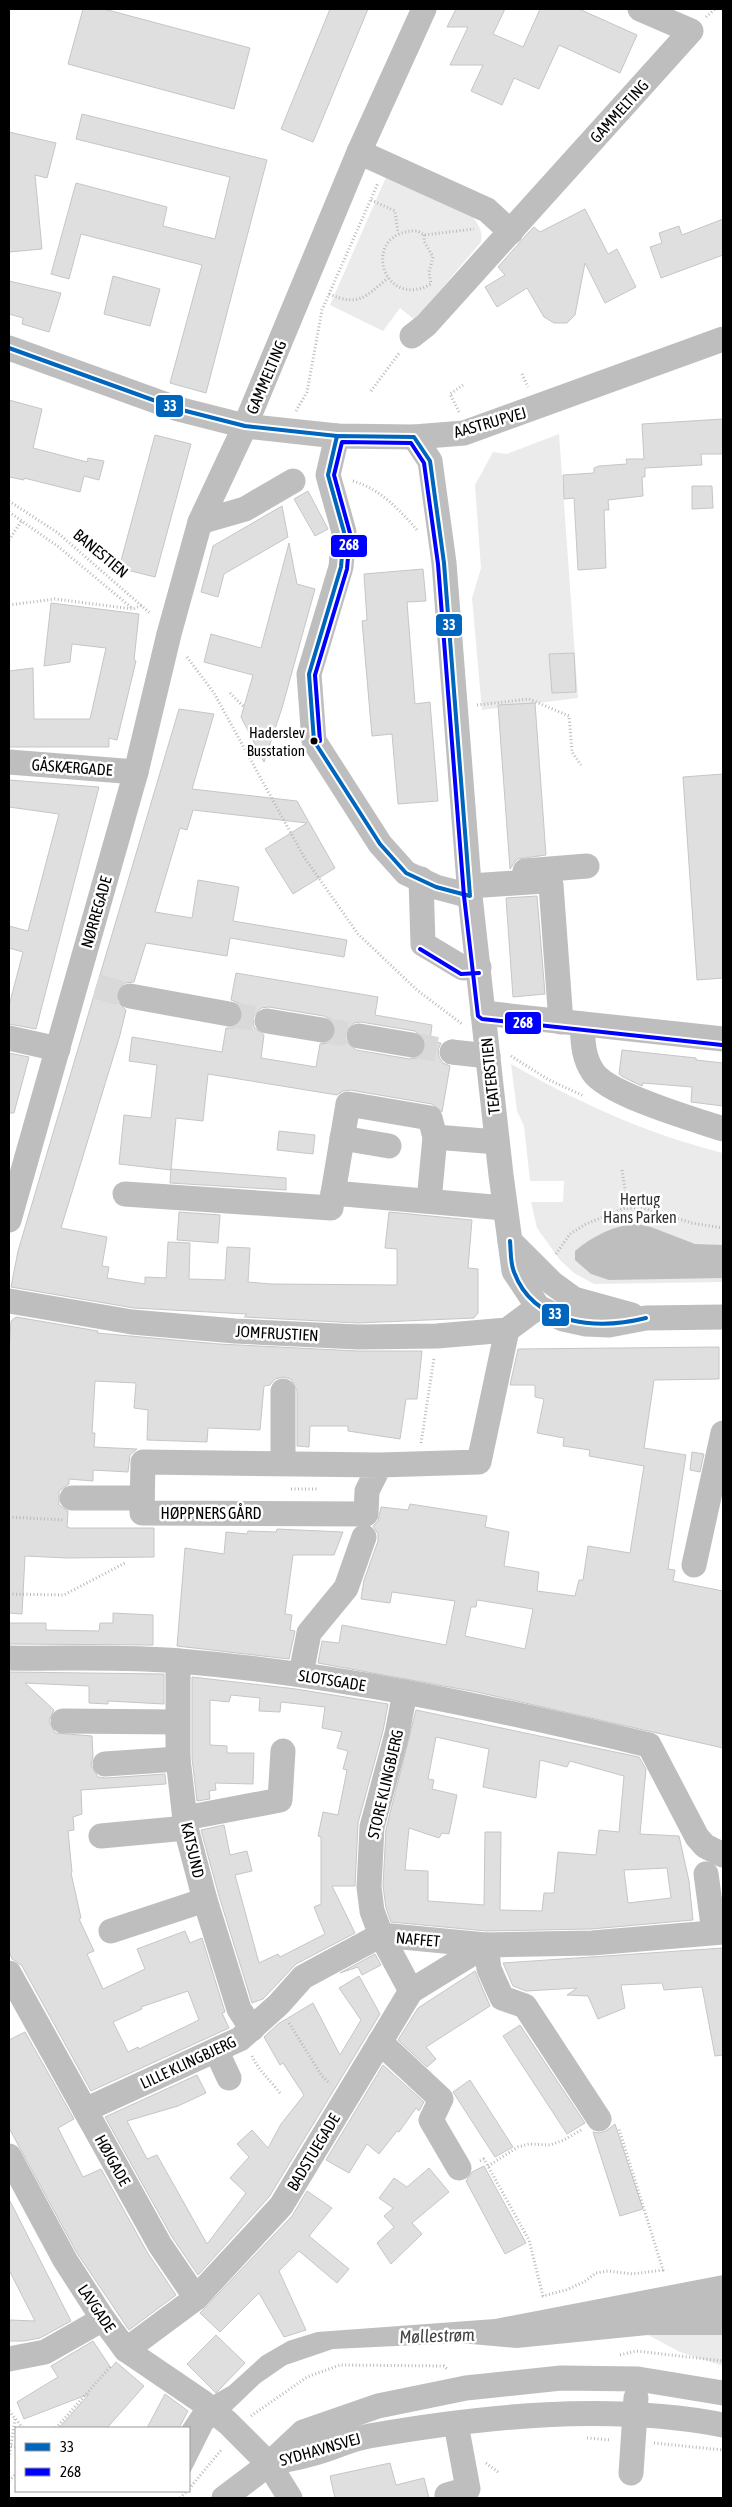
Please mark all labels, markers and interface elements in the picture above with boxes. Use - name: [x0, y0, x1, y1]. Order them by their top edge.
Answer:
- street label: GAMMELTING: [586, 76, 652, 146]
- street label: GAMMELTING: [242, 337, 290, 417]
- line badge: 33: [155, 394, 184, 418]
- text: 33: [163, 398, 177, 414]
- street label: AASTRUPVEJ: [452, 403, 528, 441]
- street label: BANESTIEN: [70, 525, 132, 581]
- line badge: 268: [330, 534, 368, 558]
- text: 268: [339, 537, 359, 553]
- line badge: 33: [435, 613, 463, 637]
- text: 33: [442, 617, 456, 633]
- place label: Haderslev Busstation: [247, 724, 305, 759]
- marker: Haderslev Busstation: [309, 736, 319, 746]
- street label: GÅSKÆRGADE: [31, 754, 113, 779]
- street label: NØRREGADE: [77, 874, 115, 950]
- line badge: 268: [504, 1011, 542, 1035]
- text: 268: [513, 1015, 533, 1031]
- street label: TEATERSTIEN: [477, 1037, 503, 1115]
- park label: Hertug Hans Parken: [603, 1190, 677, 1226]
- line badge: 33: [541, 1303, 570, 1327]
- text: 33: [548, 1306, 562, 1322]
- street label: JOMFRUSTIEN: [235, 1322, 319, 1344]
- street label: HØPPNERS GÅRD: [161, 1503, 261, 1522]
- street label: SLOTSGADE: [297, 1666, 367, 1694]
- street label: STORE KLINGBJERG: [364, 1728, 406, 1840]
- street label: KATSUND: [178, 1820, 208, 1880]
- street label: NAFFET: [395, 1928, 441, 1950]
- street label: LILLE KLINGBJERG: [137, 2032, 239, 2092]
- street label: BADSTUEGADE: [283, 2110, 343, 2194]
- street label: HØJGADE: [92, 2131, 134, 2189]
- street label: LAVGADE: [75, 2281, 120, 2335]
- water label: Møllestrøm: [399, 2324, 475, 2347]
- legend: [15, 2427, 190, 2492]
- street label: SYDHAVNSVEJ: [277, 2429, 363, 2469]
- text: 33: [60, 2438, 74, 2455]
- text: 268: [60, 2463, 81, 2480]

